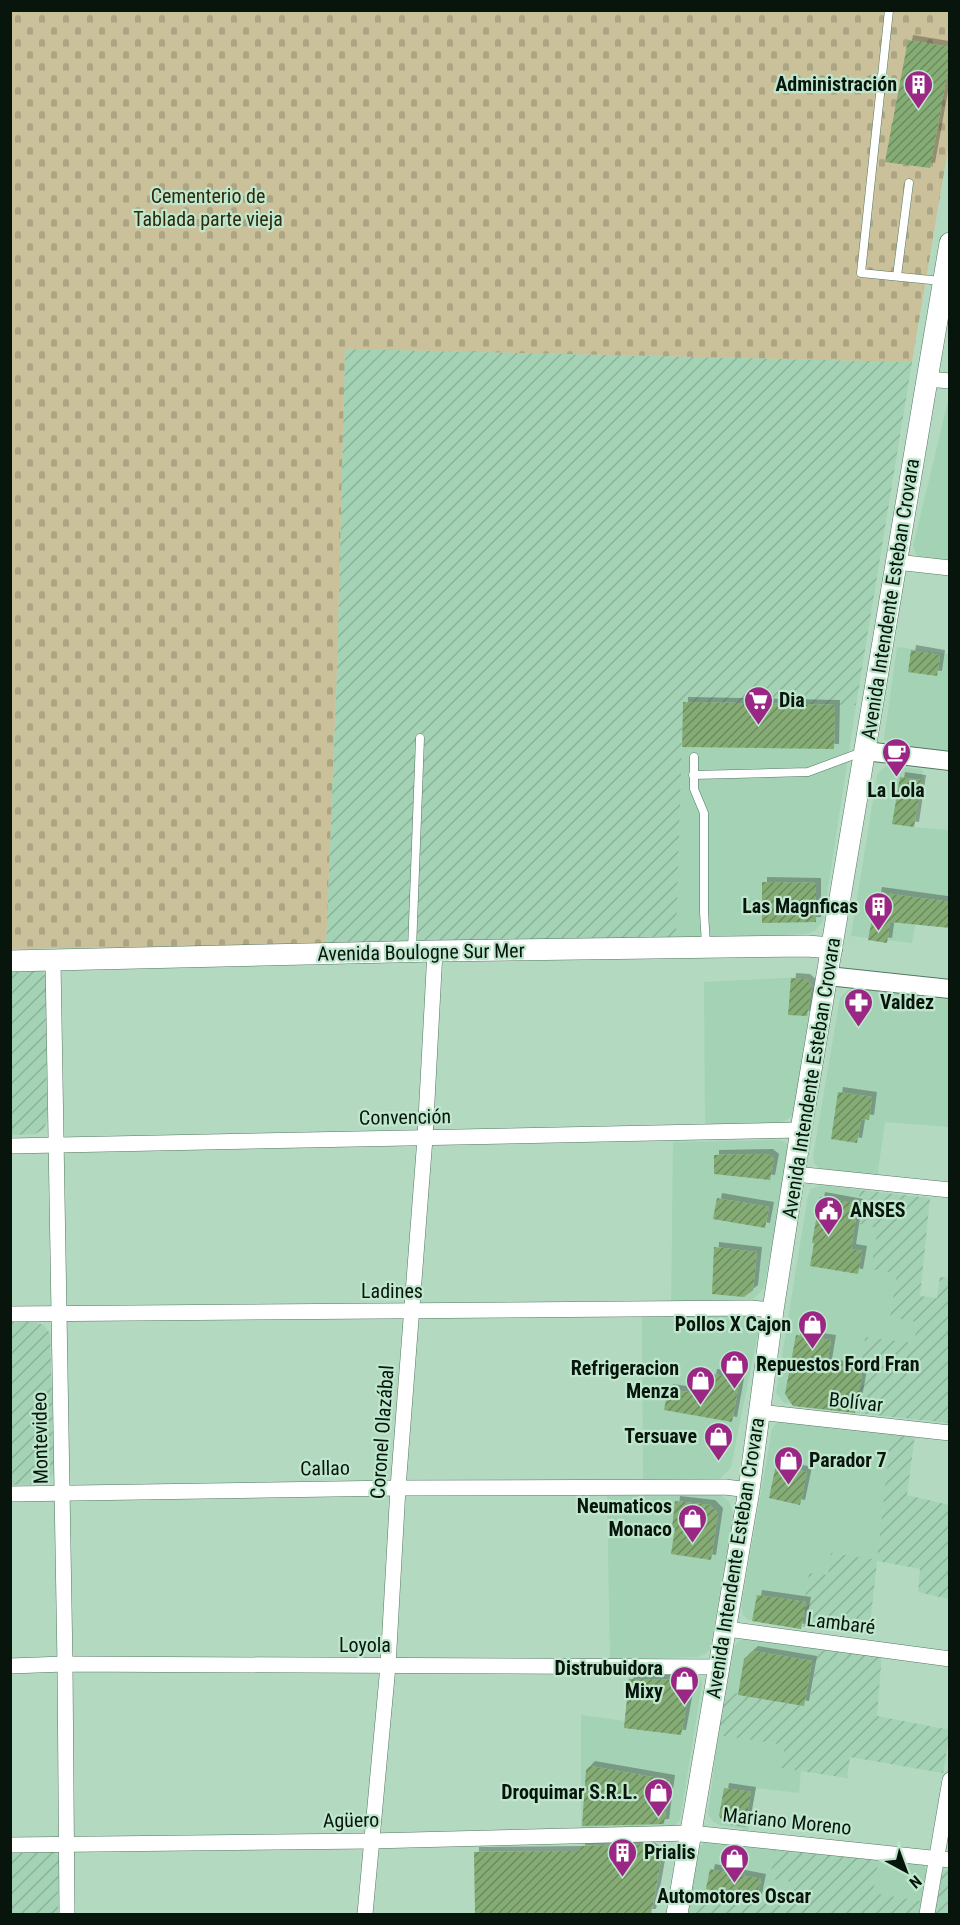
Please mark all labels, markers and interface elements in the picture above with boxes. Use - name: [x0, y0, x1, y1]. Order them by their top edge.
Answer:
- building icon: Administración: [902, 68, 934, 110]
- place label: Administración: [775, 72, 897, 96]
- park label: Cementerio de Tablada parte vieja: [133, 184, 283, 231]
- street label: Avenida Intendente Esteban Crovara: [856, 457, 924, 741]
- supermarket icon: Dia: [742, 684, 774, 726]
- place label: Dia: [779, 688, 805, 712]
- cafe icon: La Lola: [880, 736, 912, 778]
- place label: La Lola: [867, 778, 925, 802]
- building icon: Las Magnficas: [863, 890, 895, 932]
- place label: Las Magnficas: [742, 894, 858, 918]
- street label: Avenida Intendente Esteban Crovara: [777, 936, 845, 1220]
- street label: Avenida Boulogne Sur Mer: [317, 938, 525, 966]
- pharmacy icon: Valdez: [843, 986, 875, 1028]
- place label: Valdez: [880, 990, 934, 1014]
- street label: Convención: [359, 1104, 451, 1130]
- public building icon: ANSES: [813, 1194, 845, 1236]
- place label: ANSES: [850, 1198, 906, 1222]
- street label: Ladines: [361, 1279, 423, 1303]
- shop icon: Pollos X Cajon: [796, 1308, 828, 1350]
- place label: Pollos X Cajon: [675, 1312, 791, 1336]
- shop icon: Repuestos Ford Fran: [719, 1348, 751, 1390]
- place label: Repuestos Ford Fran: [756, 1352, 920, 1376]
- place label: Refrigeracion Menza: [571, 1356, 679, 1403]
- street label: Coronel Olazábal: [365, 1364, 399, 1500]
- shop icon: Refrigeracion Menza: [684, 1364, 716, 1406]
- street label: Bolívar: [828, 1387, 884, 1417]
- street label: Montevideo: [27, 1392, 53, 1484]
- street label: Avenida Intendente Esteban Crovara: [701, 1416, 769, 1700]
- shop icon: Tersuave: [702, 1420, 734, 1462]
- place label: Tersuave: [624, 1424, 697, 1448]
- shop icon: Parador 7: [772, 1444, 804, 1486]
- place label: Parador 7: [809, 1448, 887, 1472]
- street label: Callao: [300, 1456, 350, 1480]
- place label: Neumaticos Monaco: [577, 1494, 672, 1541]
- shop icon: Neumaticos Monaco: [677, 1502, 709, 1544]
- street label: Lambaré: [805, 1607, 877, 1639]
- street label: Loyola: [339, 1633, 391, 1657]
- place label: Distrubuidora Mixy: [555, 1656, 663, 1703]
- shop icon: Distrubuidora Mixy: [668, 1664, 700, 1706]
- shop icon: Droquimar S.R.L.: [643, 1776, 675, 1818]
- place label: Droquimar S.R.L.: [501, 1780, 638, 1804]
- street label: Mariano Moreno: [721, 1802, 853, 1840]
- street label: Agüero: [323, 1808, 379, 1832]
- building icon: Prialis: [607, 1836, 639, 1878]
- place label: Prialis: [644, 1840, 696, 1864]
- north arrow: [876, 1841, 936, 1901]
- shop icon: Automotores Oscar: [718, 1842, 750, 1884]
- text: N: [906, 1872, 925, 1892]
- place label: Automotores Oscar: [657, 1884, 811, 1908]

